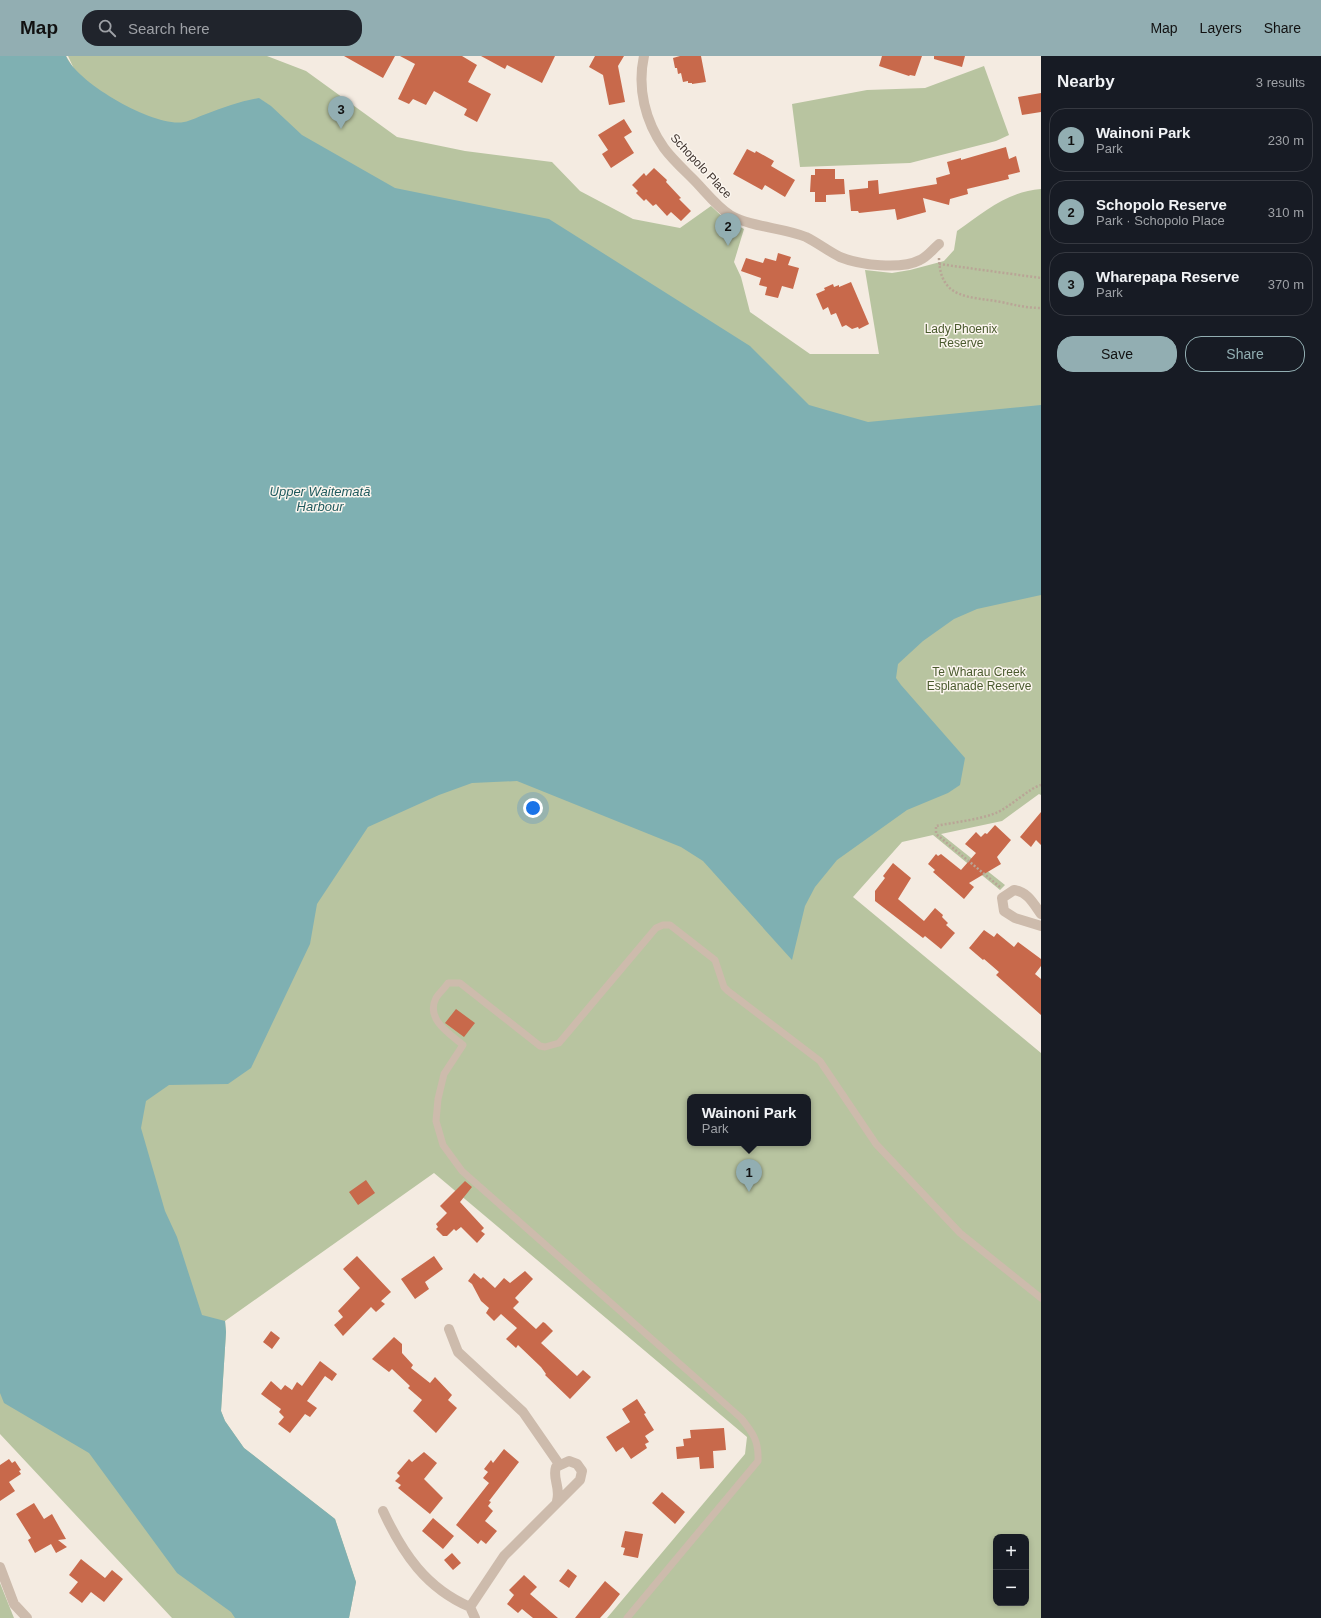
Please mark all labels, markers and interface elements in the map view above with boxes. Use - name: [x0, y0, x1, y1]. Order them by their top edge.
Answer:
- search box: [82, 10, 362, 46]
- text: Map: [20, 17, 58, 38]
- icon: search: [96, 17, 118, 39]
- text: Search here: [128, 20, 210, 37]
- text: Map: [1150, 20, 1178, 36]
- text: Layers: [1200, 20, 1242, 36]
- text: Share: [1264, 20, 1301, 36]
- text: Nearby: [1057, 72, 1115, 91]
- text: 3 results: [1256, 75, 1305, 90]
- pin: 3: [328, 96, 354, 129]
- text: Wainoni Park: [1096, 124, 1190, 141]
- street label: Schopolo Place: [667, 131, 735, 202]
- text: 1: [1067, 133, 1075, 148]
- text: 230 m: [1268, 133, 1304, 148]
- text: Park: [1096, 141, 1123, 156]
- text: Schopolo Reserve: [1096, 196, 1227, 213]
- text: 2: [1067, 205, 1075, 220]
- text: 310 m: [1268, 205, 1304, 220]
- pin: 2: [715, 213, 741, 246]
- text: Park · Schopolo Place: [1096, 213, 1225, 228]
- text: Wharepapa Reserve: [1096, 268, 1239, 285]
- text: 3: [1067, 277, 1075, 292]
- text: 370 m: [1268, 277, 1304, 292]
- text: Park: [1096, 285, 1123, 300]
- park label: Lady Phoenix Reserve: [925, 322, 997, 350]
- button: Save: [1057, 336, 1177, 372]
- button: Share: [1185, 336, 1305, 372]
- water label: Upper Waitematā Harbour: [270, 484, 370, 514]
- park label: Te Wharau Creek Esplanade Reserve: [927, 665, 1032, 693]
- your location: [523, 798, 543, 818]
- popup: [687, 1094, 811, 1146]
- text: Wainoni Park: [702, 1104, 796, 1121]
- text: Park: [702, 1121, 729, 1136]
- pin: 1: [736, 1159, 762, 1192]
- map controls: [993, 1534, 1029, 1606]
- button: +: [993, 1534, 1029, 1570]
- button: −: [993, 1570, 1029, 1606]

